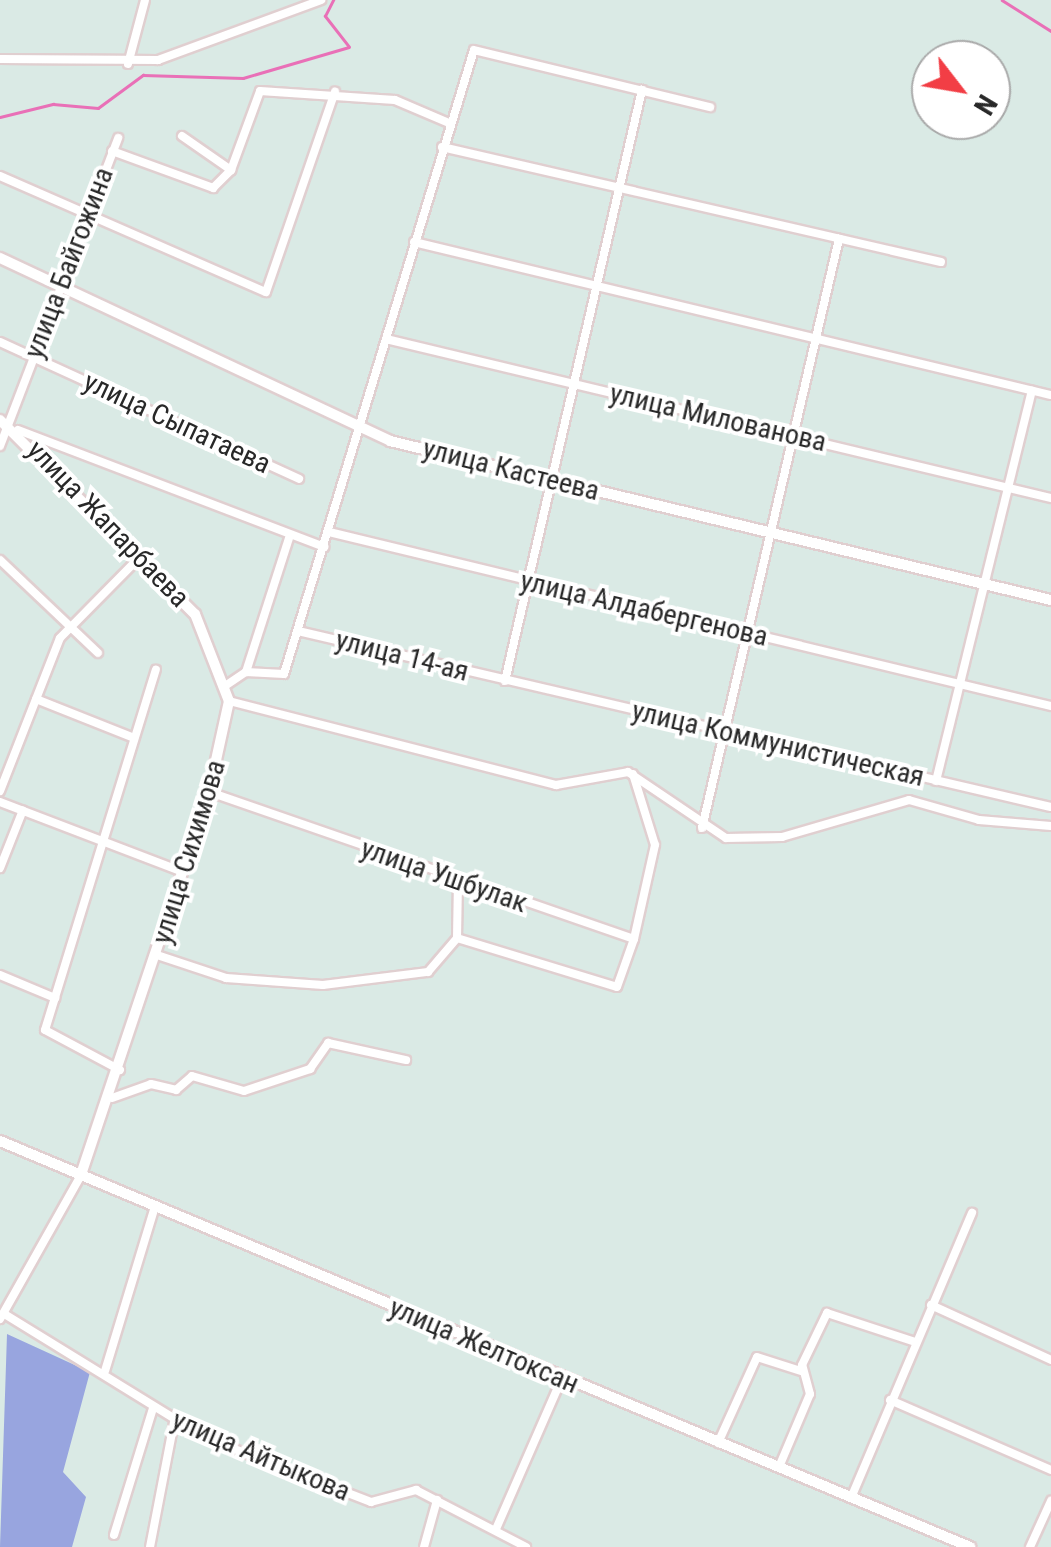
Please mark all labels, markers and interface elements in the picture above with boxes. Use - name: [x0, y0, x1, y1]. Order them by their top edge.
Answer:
- north arrow: [911, 40, 1011, 140]
- text: N: [967, 89, 1004, 121]
- street label: улица Байгожина: [17, 163, 121, 363]
- street label: улица Сыпатаева: [78, 365, 276, 481]
- street label: улица Милованова: [606, 377, 830, 459]
- street label: улица Кастеева: [419, 432, 603, 508]
- street label: улица Жапарбаева: [20, 434, 196, 614]
- street label: улица Алдабергенова: [517, 564, 771, 654]
- street label: улица 14-ая: [332, 623, 472, 689]
- street label: улица Коммунистическая: [629, 694, 927, 794]
- street label: улица Сихимова: [145, 756, 233, 948]
- street label: улица Ушбулак: [356, 832, 532, 920]
- street label: улица Желтоксан: [384, 1291, 584, 1401]
- street label: улица Айтыкова: [167, 1403, 355, 1509]

